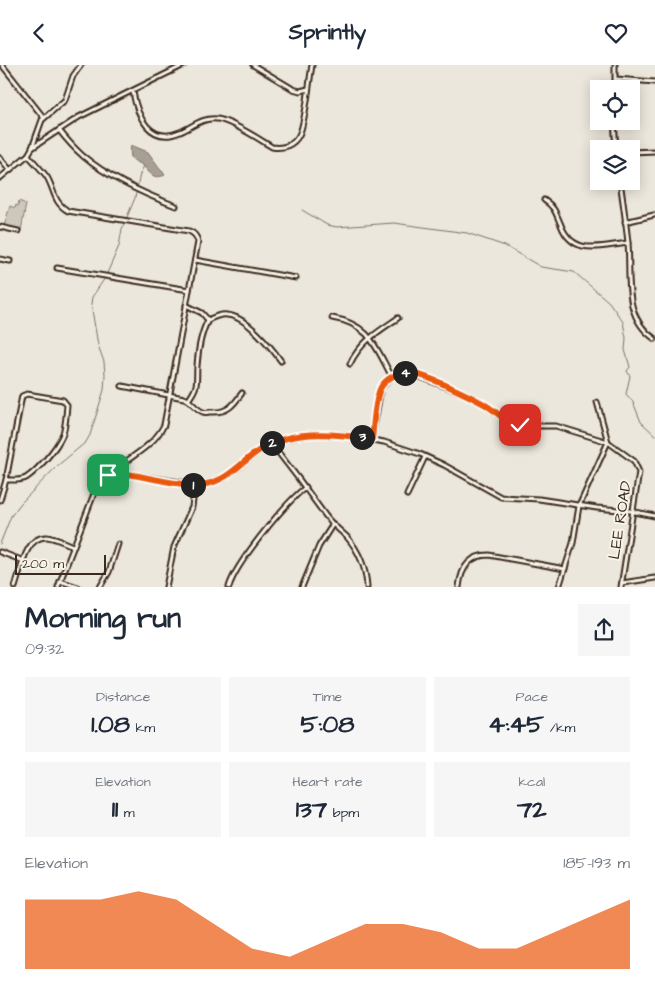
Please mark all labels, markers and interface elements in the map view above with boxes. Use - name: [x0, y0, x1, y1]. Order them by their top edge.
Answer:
- text: Sprintly: [289, 17, 366, 48]
- icon: back: [25, 19, 53, 47]
- icon: heart: [602, 19, 630, 47]
- map controls: [590, 80, 640, 190]
- button: locate: [590, 80, 640, 130]
- button: layers: [590, 140, 640, 190]
- pin: 4: [392, 361, 418, 385]
- text: 4: [401, 363, 410, 383]
- pin: [499, 404, 541, 446]
- icon: check: [506, 411, 534, 439]
- pin: 3: [350, 425, 374, 449]
- text: 3: [359, 427, 366, 447]
- pin: 2: [260, 431, 284, 455]
- text: 2: [268, 433, 277, 453]
- pin: [87, 454, 129, 496]
- icon: arrive: [94, 461, 122, 489]
- pin: 1: [180, 473, 206, 497]
- text: 1: [193, 475, 194, 495]
- street label: LEE ROAD: [603, 479, 637, 561]
- scale bar: [15, 552, 106, 575]
- text: 200 m: [22, 554, 64, 574]
- text: Morning run: [25, 599, 181, 638]
- button: share: [578, 604, 630, 656]
- text: 09:32: [25, 638, 64, 660]
- text: Distance: [96, 687, 150, 707]
- text: Time: [313, 687, 342, 707]
- text: Pace: [516, 687, 548, 707]
- text: 1.08: [91, 707, 130, 742]
- text: 5:08: [301, 707, 354, 742]
- text: 4:45: [488, 707, 544, 742]
- text: km: [130, 718, 155, 738]
- text: /km: [544, 718, 576, 738]
- text: Elevation: [96, 772, 151, 792]
- text: Heart rate: [292, 772, 363, 792]
- text: kcal: [518, 772, 545, 792]
- text: 11: [112, 792, 118, 827]
- text: 137: [296, 792, 327, 827]
- text: 72: [517, 792, 547, 827]
- text: m: [118, 803, 135, 823]
- text: bpm: [327, 803, 359, 823]
- text: Elevation: [25, 852, 88, 874]
- text: 185–193 m: [563, 852, 630, 874]

